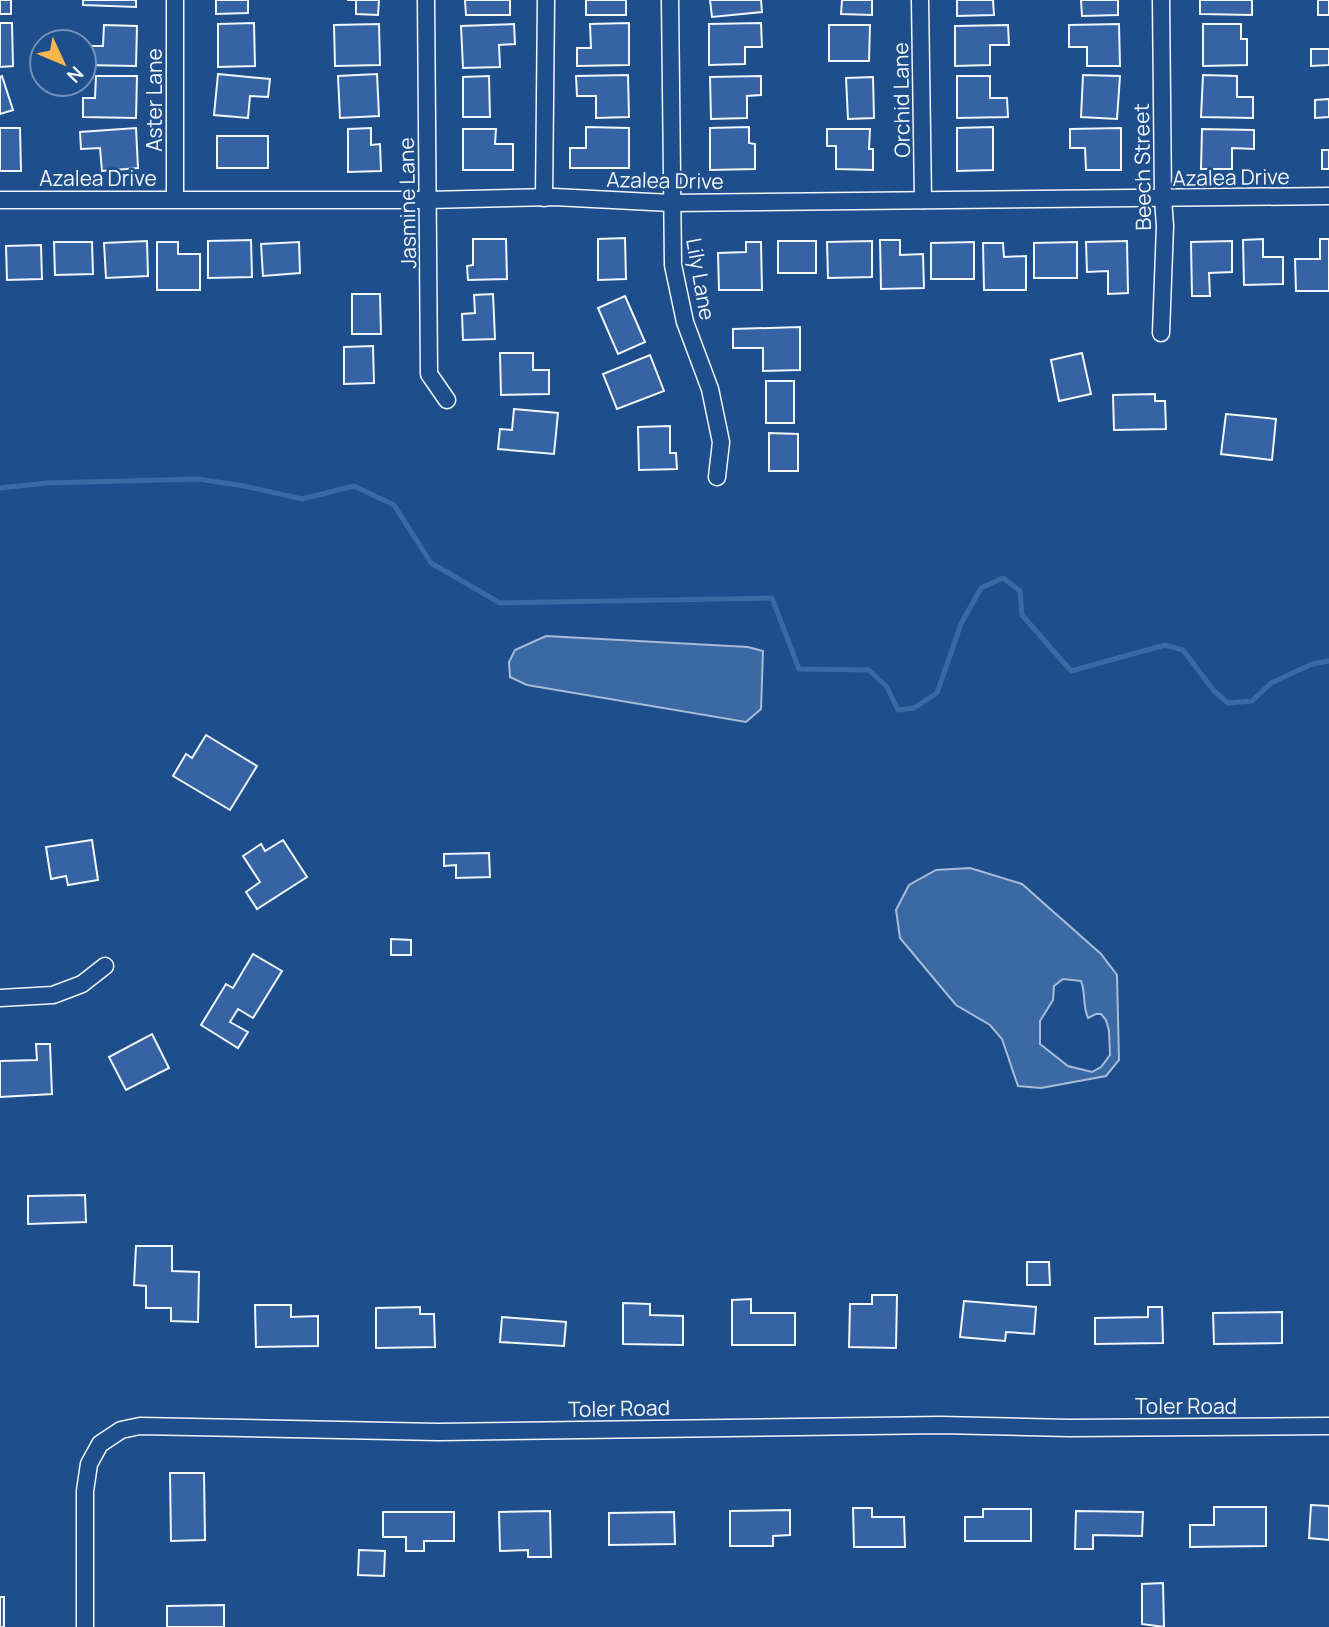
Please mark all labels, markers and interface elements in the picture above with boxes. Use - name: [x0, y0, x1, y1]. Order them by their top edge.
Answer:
- north arrow: [28, 28, 98, 98]
- street label: Orchid Lane: [886, 42, 916, 158]
- street label: Aster Lane: [140, 48, 168, 152]
- text: N: [61, 61, 89, 89]
- street label: Beech Street: [1127, 103, 1157, 231]
- street label: Jasmine Lane: [392, 137, 422, 269]
- street label: Azalea Drive: [1172, 162, 1290, 192]
- street label: Azalea Drive: [39, 164, 157, 192]
- street label: Azalea Drive: [606, 165, 724, 195]
- street label: Lily Lane: [680, 236, 722, 322]
- street label: Toler Road: [1135, 1392, 1237, 1420]
- street label: Toler Road: [568, 1393, 670, 1423]

